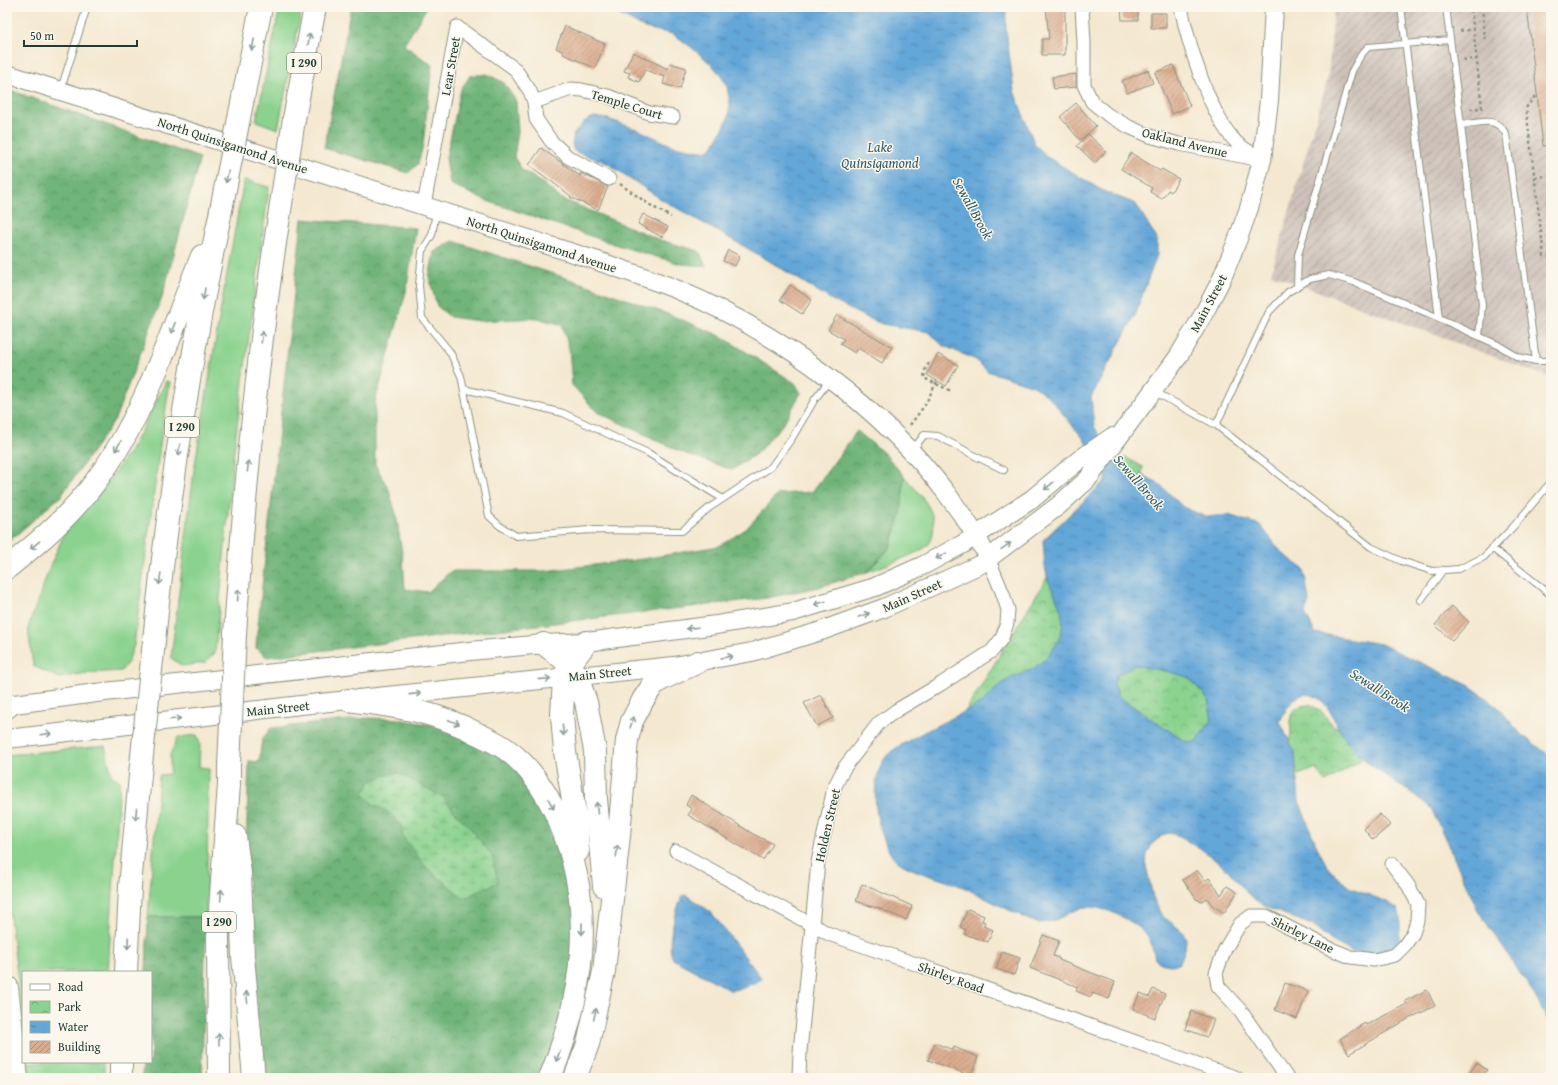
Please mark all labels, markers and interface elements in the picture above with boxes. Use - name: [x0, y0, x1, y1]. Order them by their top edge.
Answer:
- scale bar: [24, 22, 137, 48]
- text: 50 m: [30, 27, 54, 44]
- one-way arrow: [305, 33, 313, 46]
- street label: Lear Street: [436, 35, 465, 97]
- one-way arrow: [249, 38, 257, 51]
- road number: I 290: [287, 53, 321, 73]
- street label: Temple Court: [589, 85, 665, 124]
- street label: North Quinsigamond Avenue: [155, 112, 310, 179]
- street label: Oakland Avenue: [1140, 123, 1230, 162]
- water label: Lake Quinsigamond: [841, 137, 919, 173]
- one-way arrow: [223, 170, 231, 183]
- water label: Sewall Brook: [948, 174, 998, 243]
- street label: North Quinsigamond Avenue: [464, 211, 619, 278]
- street label: Main Street: [1185, 270, 1232, 336]
- one-way arrow: [200, 287, 208, 300]
- one-way arrow: [168, 322, 176, 334]
- one-way arrow: [259, 331, 266, 344]
- road number: I 290: [165, 417, 199, 437]
- one-way arrow: [114, 440, 122, 452]
- one-way arrow: [175, 443, 183, 456]
- water label: Sewall Brook: [1109, 450, 1169, 515]
- one-way arrow: [244, 460, 252, 473]
- one-way arrow: [1044, 481, 1055, 490]
- one-way arrow: [30, 541, 41, 550]
- one-way arrow: [1000, 542, 1011, 550]
- one-way arrow: [935, 553, 947, 561]
- one-way arrow: [156, 572, 164, 585]
- street label: Main Street: [879, 574, 945, 617]
- one-way arrow: [234, 589, 241, 602]
- one-way arrow: [814, 600, 827, 607]
- one-way arrow: [858, 611, 870, 619]
- one-way arrow: [686, 625, 699, 632]
- one-way arrow: [720, 653, 733, 661]
- street label: Main Street: [567, 661, 633, 686]
- water label: Sewall Brook: [1346, 663, 1414, 717]
- one-way arrow: [538, 676, 551, 683]
- one-way arrow: [408, 690, 421, 697]
- street label: Main Street: [245, 696, 311, 721]
- one-way arrow: [168, 715, 181, 723]
- one-way arrow: [629, 716, 637, 728]
- one-way arrow: [447, 719, 459, 727]
- one-way arrow: [559, 723, 567, 736]
- one-way arrow: [39, 730, 52, 738]
- street label: Holden Street: [810, 786, 845, 864]
- one-way arrow: [548, 797, 555, 809]
- one-way arrow: [594, 802, 601, 815]
- one-way arrow: [133, 807, 140, 820]
- one-way arrow: [613, 845, 621, 858]
- one-way arrow: [218, 889, 225, 902]
- street label: Shirley Lane: [1268, 911, 1337, 958]
- road number: I 290: [202, 912, 236, 932]
- one-way arrow: [578, 922, 586, 935]
- one-way arrow: [124, 936, 131, 949]
- street label: Shirley Road: [915, 957, 987, 998]
- legend: [22, 971, 152, 1063]
- text: Road: [58, 978, 84, 995]
- one-way arrow: [243, 991, 251, 1004]
- text: Park: [58, 998, 82, 1015]
- one-way arrow: [592, 1008, 599, 1021]
- text: Water: [58, 1018, 88, 1035]
- one-way arrow: [215, 1033, 223, 1046]
- text: Building: [58, 1038, 101, 1055]
- one-way arrow: [554, 1049, 562, 1061]

